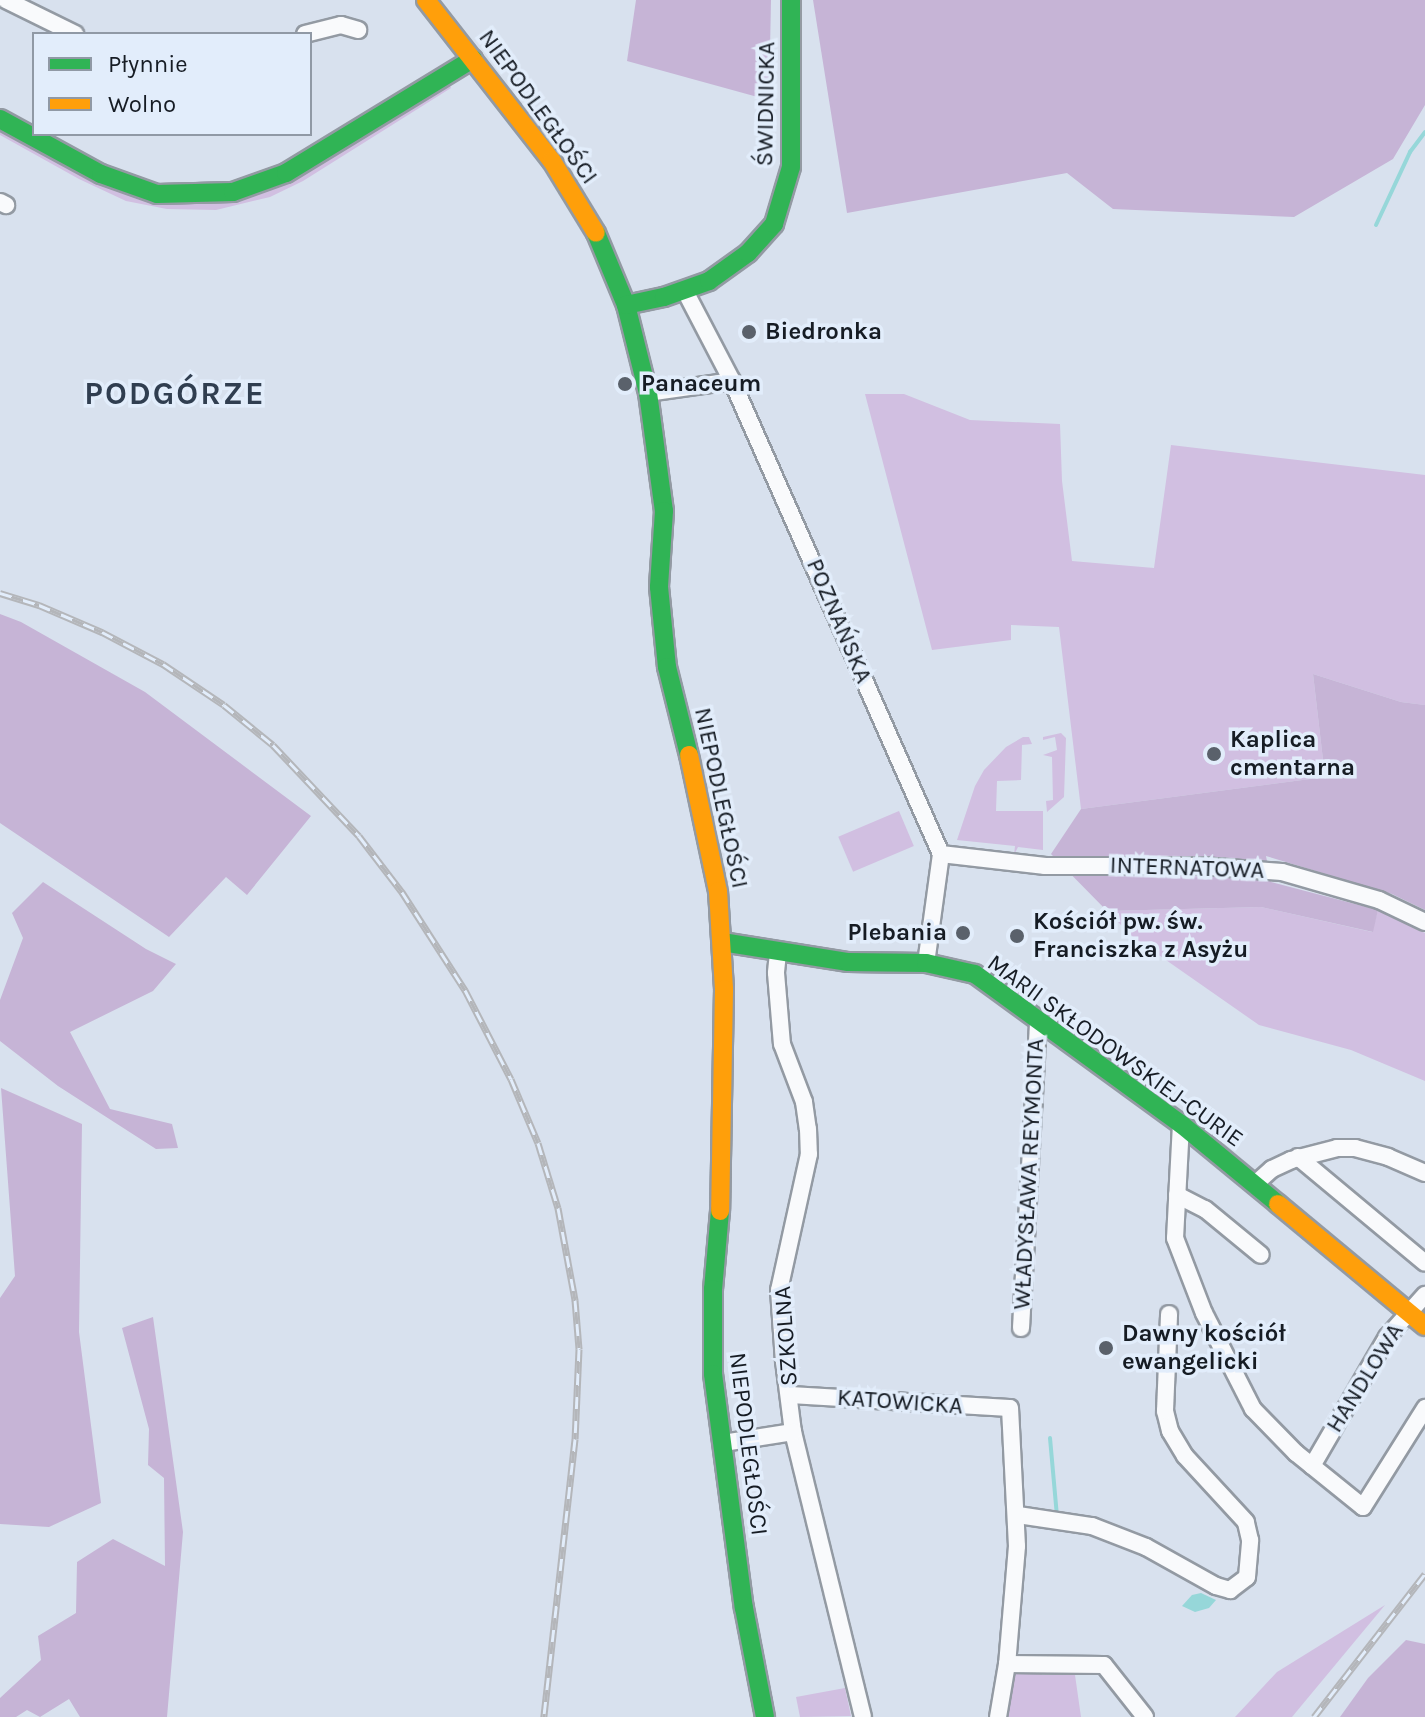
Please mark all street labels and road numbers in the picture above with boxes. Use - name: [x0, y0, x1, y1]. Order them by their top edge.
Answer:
- street label: NIEPODLEGŁOŚCI: [472, 24, 604, 190]
- street label: ŚWIDNICKA: [751, 41, 781, 167]
- street label: POZNAŃSKA: [800, 554, 878, 688]
- street label: NIEPODLEGŁOŚCI: [688, 705, 754, 891]
- street label: INTERNATOWA: [1109, 851, 1265, 885]
- street label: MARII SKŁODOWSKIEJ-CURIE: [981, 948, 1249, 1154]
- street label: WŁADYSŁAWA REYMONTA: [1008, 1038, 1050, 1310]
- street label: SZKOLNA: [768, 1285, 804, 1387]
- street label: HANDLOWA: [1320, 1318, 1410, 1438]
- street label: NIEPODLEGŁOŚCI: [722, 1351, 774, 1537]
- street label: KATOWICKA: [836, 1383, 964, 1421]

